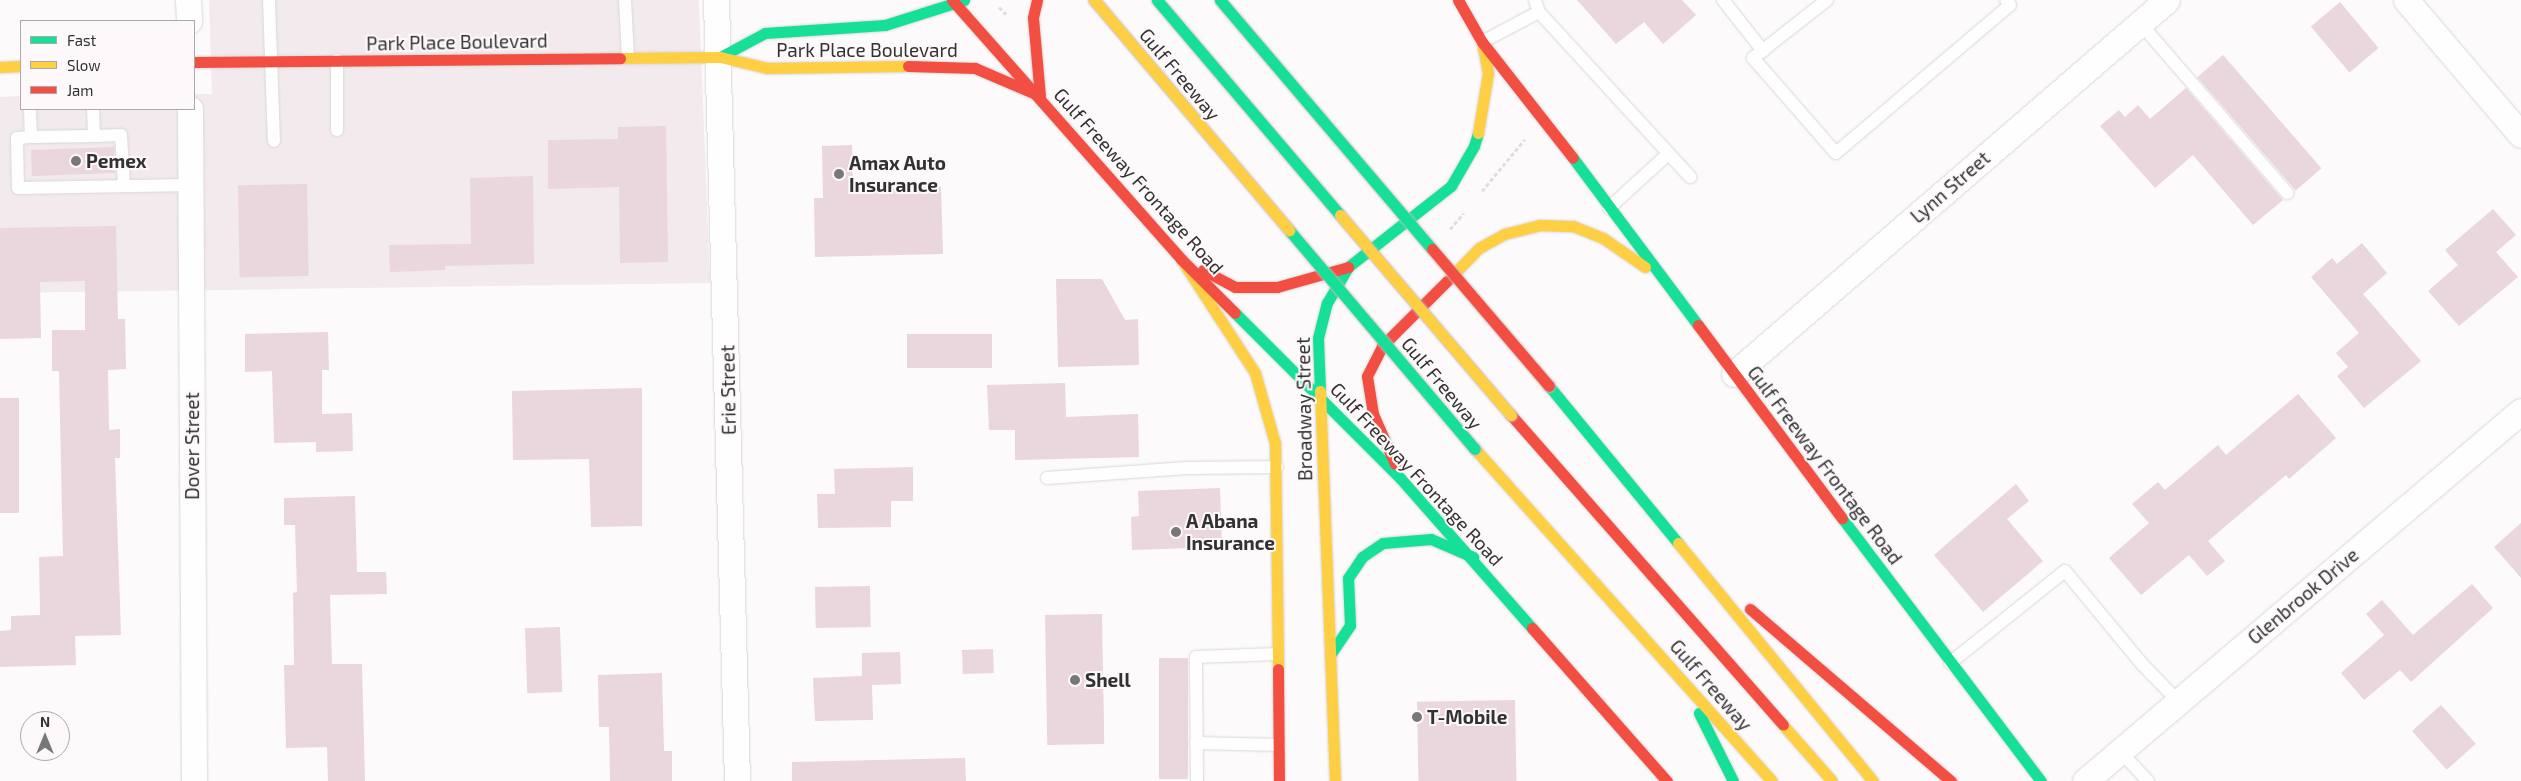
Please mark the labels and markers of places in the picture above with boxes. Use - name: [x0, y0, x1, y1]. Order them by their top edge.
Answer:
- place label: Pemex: [86, 150, 147, 172]
- place label: Amax Auto Insurance: [849, 152, 947, 196]
- marker: Pemex: [70, 155, 82, 167]
- marker: Amax Auto Insurance: [833, 168, 845, 180]
- place label: A Abana Insurance: [1186, 510, 1275, 554]
- marker: A Abana Insurance: [1170, 526, 1182, 538]
- place label: Shell: [1085, 669, 1131, 691]
- marker: Shell: [1069, 674, 1081, 686]
- place label: T-Mobile: [1427, 706, 1507, 728]
- marker: T-Mobile: [1411, 711, 1423, 723]

